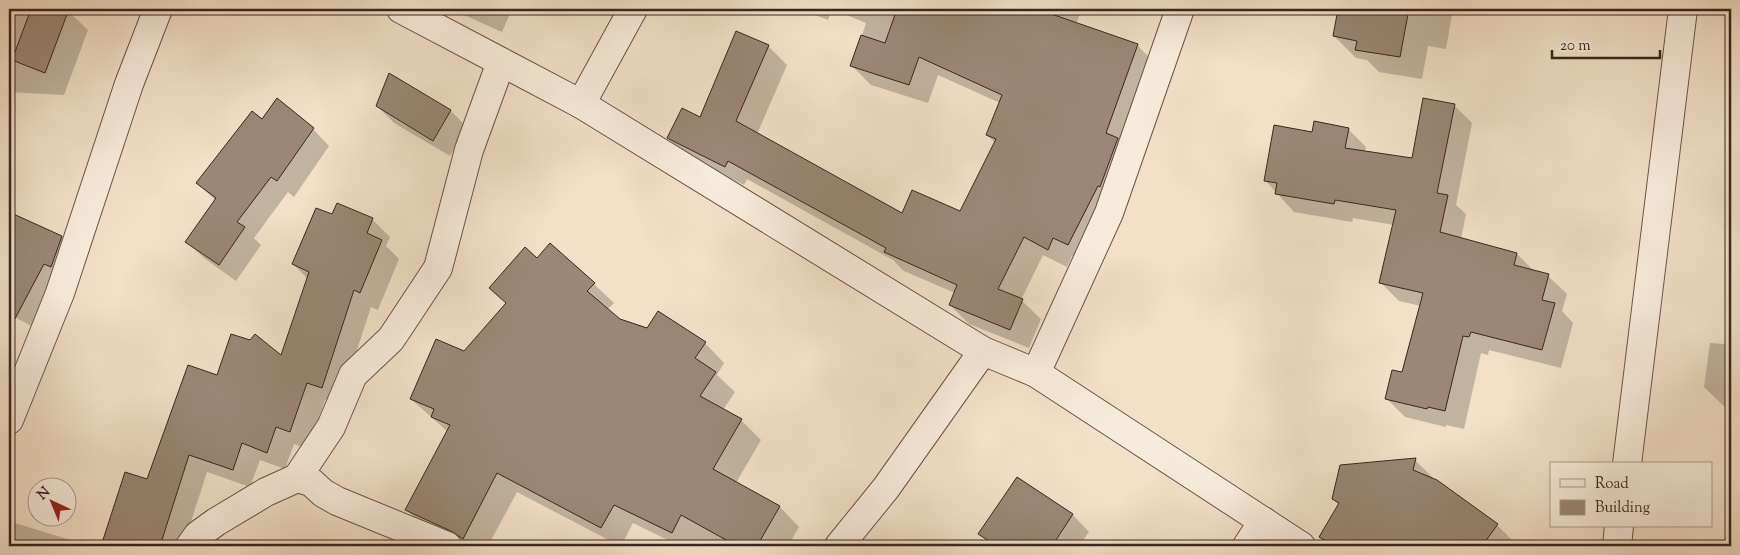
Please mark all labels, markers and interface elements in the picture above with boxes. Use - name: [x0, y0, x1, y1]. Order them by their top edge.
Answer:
- scale bar: [1552, 28, 1660, 60]
- text: 20 m: [1560, 36, 1591, 57]
- legend: [1550, 462, 1712, 528]
- text: Road: [1595, 474, 1629, 495]
- north arrow: [28, 478, 78, 528]
- text: N: [33, 483, 55, 505]
- text: Building: [1595, 498, 1650, 519]

